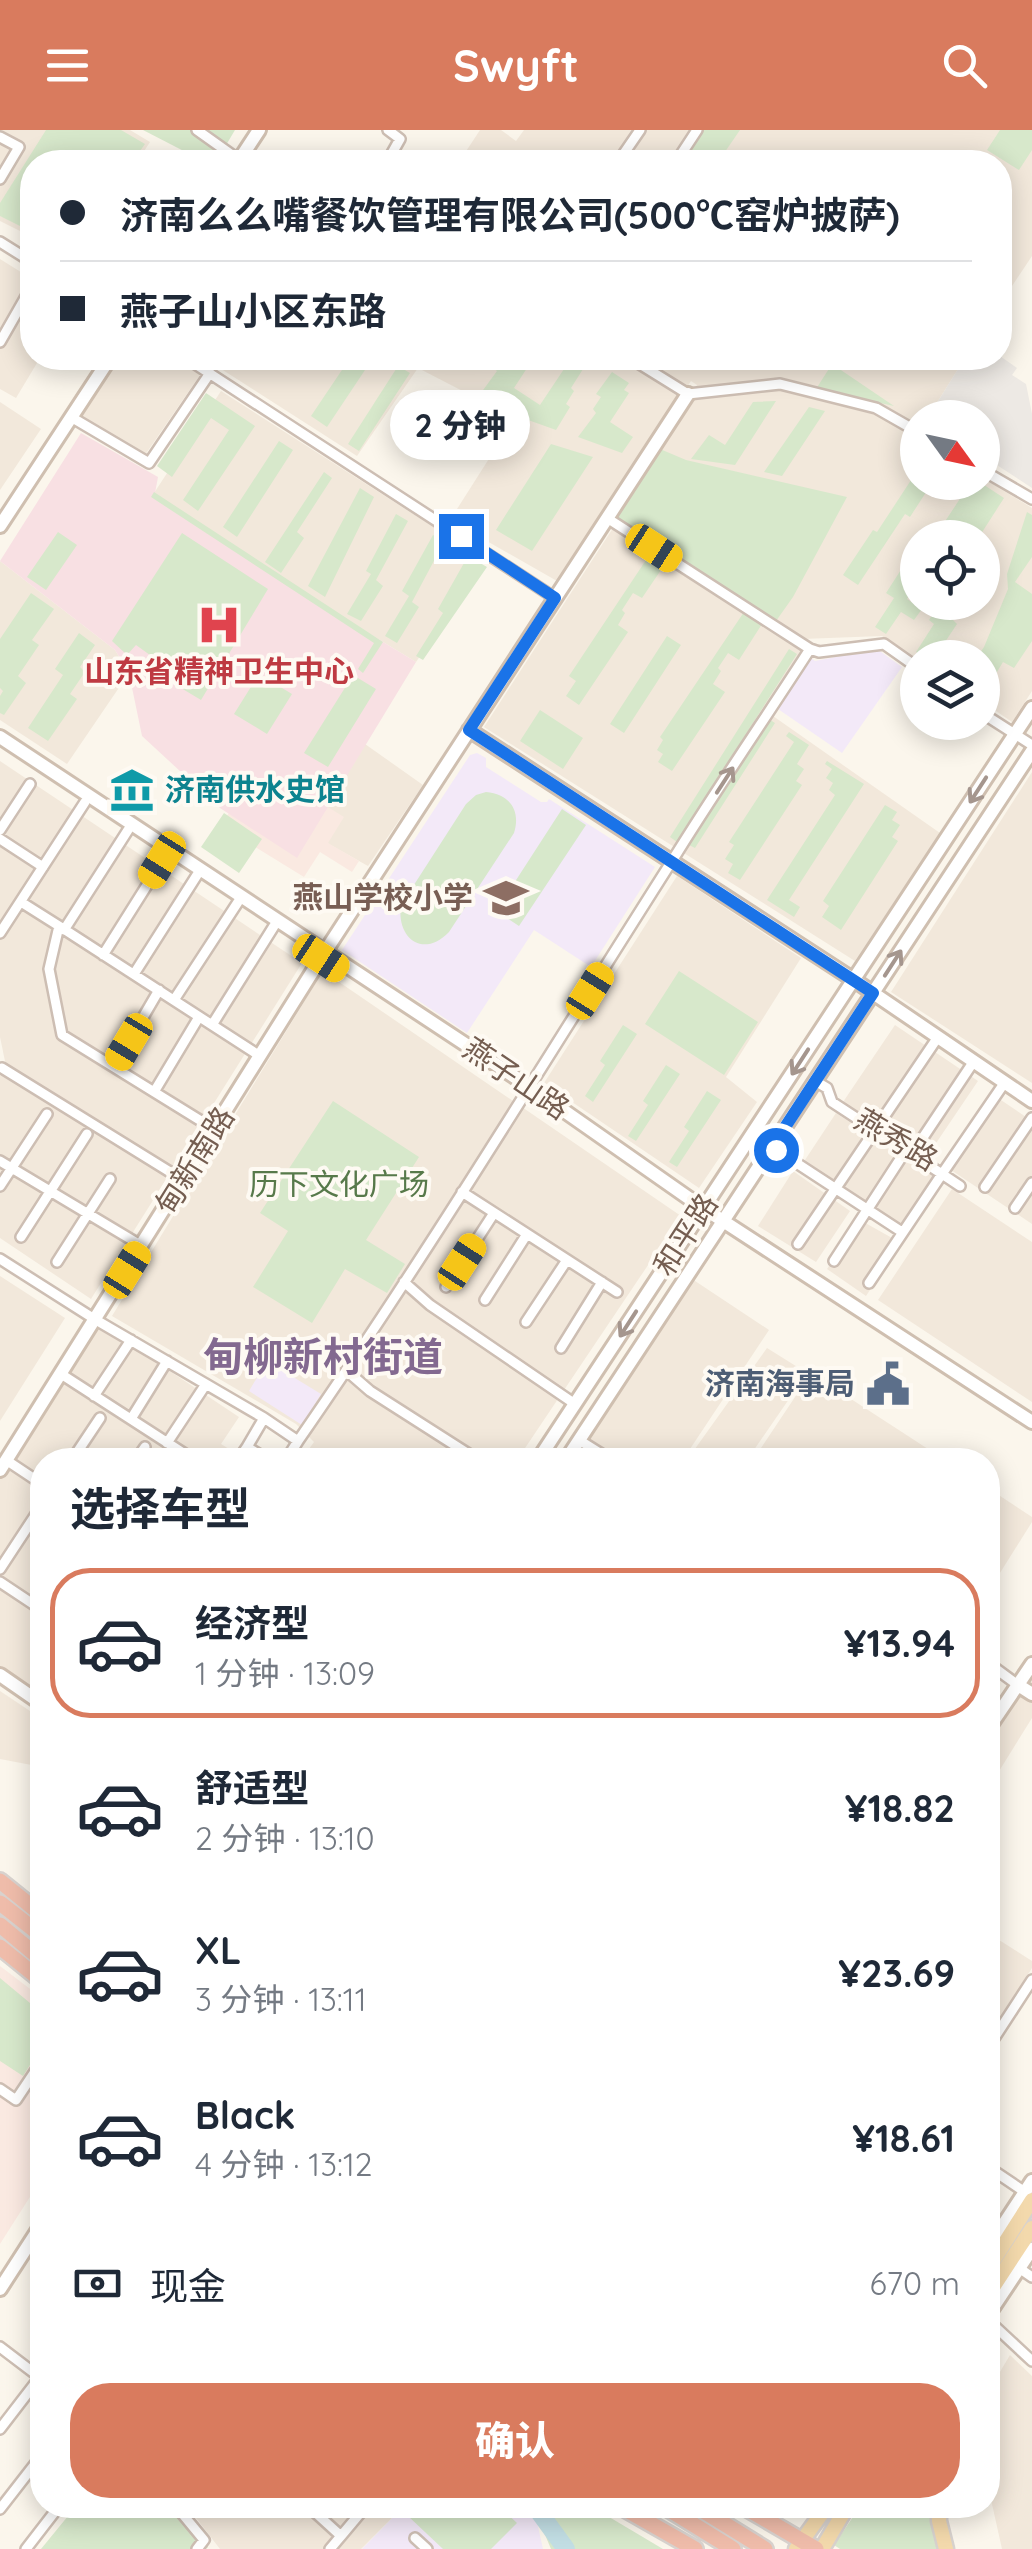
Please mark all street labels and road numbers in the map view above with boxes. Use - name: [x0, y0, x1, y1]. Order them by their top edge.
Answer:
- street label: 燕子山路: [456, 1029, 577, 1127]
- street label: 甸新南路: [146, 1100, 242, 1221]
- street label: 燕秀路: [848, 1100, 945, 1179]
- street label: 和平路: [645, 1186, 726, 1283]

